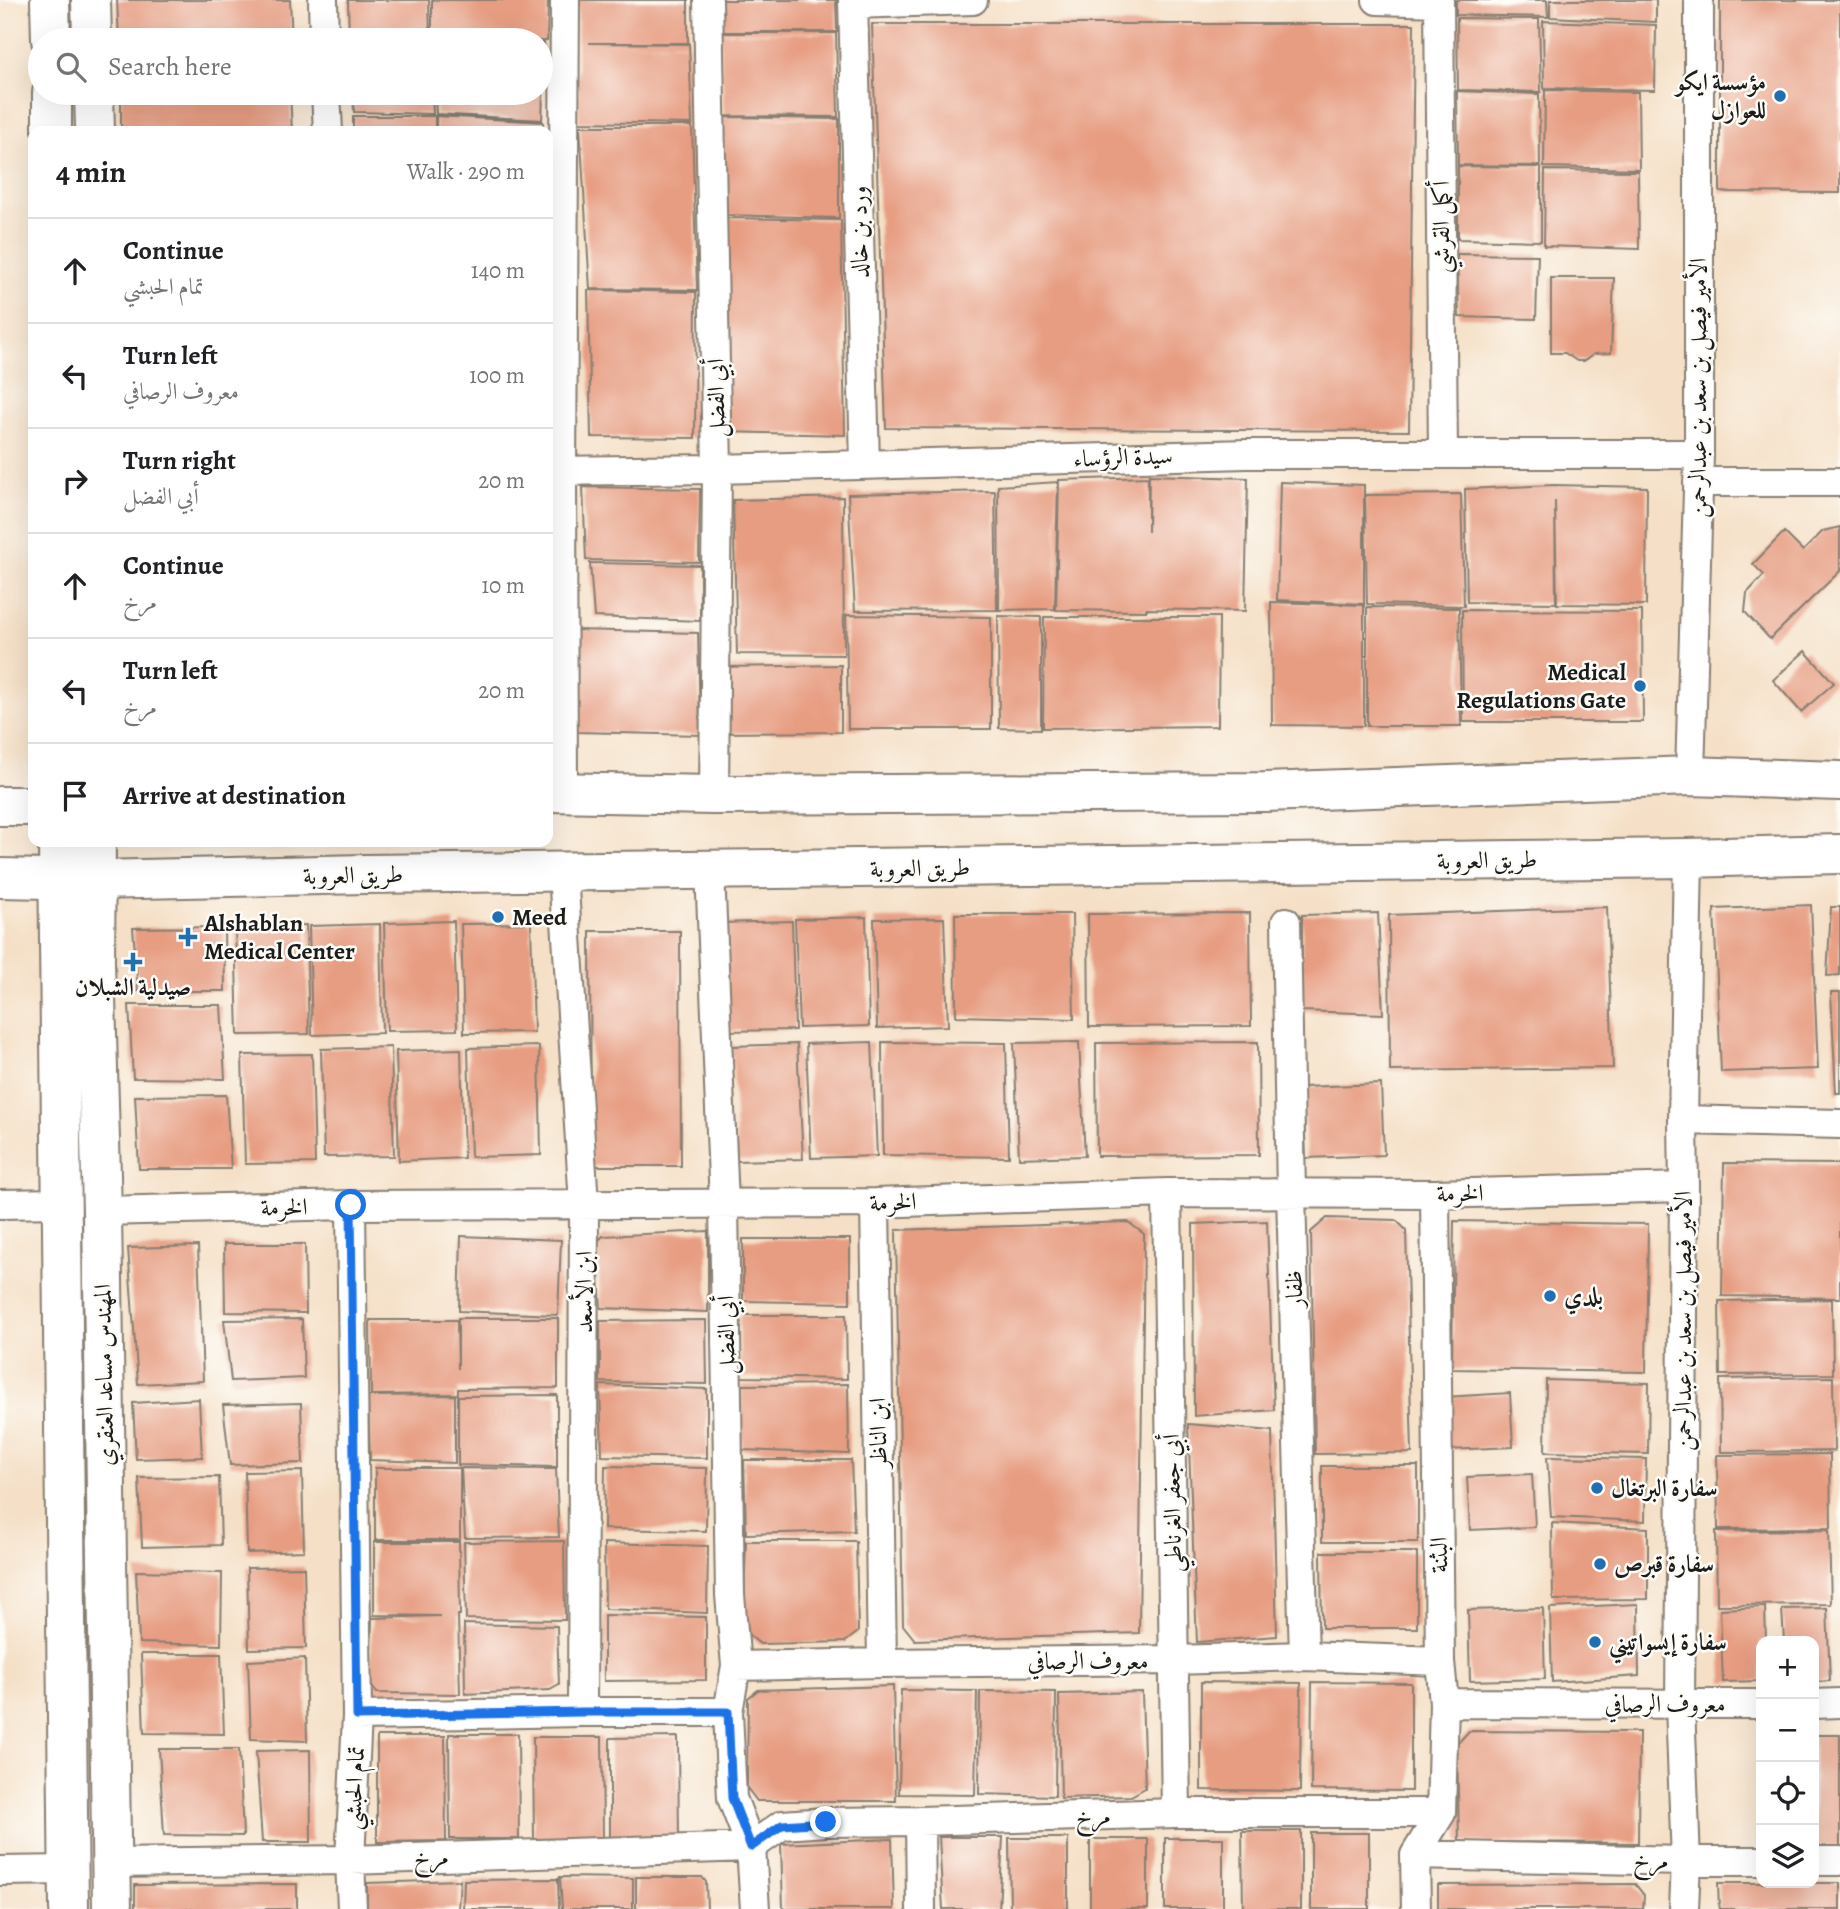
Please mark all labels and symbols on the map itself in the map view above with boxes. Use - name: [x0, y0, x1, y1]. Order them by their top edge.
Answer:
- place label: مؤسسة ايكو للعوازل: [1673, 66, 1766, 126]
- marker: مؤسسة ايكو للعوازل: [1772, 88, 1788, 104]
- street label: أكمل القرشي: [1424, 180, 1463, 273]
- street label: ورد بن خالد: [842, 185, 876, 279]
- street label: الأمير فيصل بن سعد بن عبدالرحمن: [1682, 258, 1715, 518]
- street label: أبي الفضل: [698, 358, 736, 438]
- street label: سيدة الرؤساء: [1073, 439, 1173, 475]
- place label: Medical Regulations Gate: [1456, 656, 1627, 716]
- marker: Medical Regulations Gate: [1632, 678, 1648, 694]
- street label: طريق العروبة: [1437, 843, 1537, 877]
- street label: طريق العروبة: [870, 851, 970, 885]
- street label: طريق العروبة: [303, 858, 403, 892]
- place label: Meed: [512, 901, 567, 933]
- place label: Alshablan Medical Center: [203, 907, 355, 967]
- marker: Meed: [490, 909, 506, 925]
- marker: Alshablan Medical Center: [178, 927, 198, 947]
- marker: صيدلية الشبلان: [125, 954, 141, 970]
- place label: صيدلية الشبلان: [75, 971, 191, 1003]
- street label: الخرمة: [1436, 1177, 1484, 1209]
- street label: الخرمة: [869, 1185, 917, 1219]
- route start: [335, 1189, 366, 1220]
- street label: الخرمة: [260, 1191, 308, 1223]
- street label: الأمير فيصل بن سعد بن عبدالرحمن: [1667, 1191, 1700, 1451]
- street label: ابن الأسعد: [568, 1251, 600, 1333]
- street label: ظفار: [1277, 1270, 1311, 1310]
- place label: بلدي: [1564, 1280, 1603, 1315]
- street label: المهندس مساعد العنقري: [86, 1283, 125, 1466]
- marker: بلدي: [1542, 1288, 1558, 1304]
- street label: أبي الفضل: [708, 1295, 746, 1375]
- street label: ابن الناظر: [861, 1397, 895, 1472]
- street label: أبي جعفر الغرناطي: [1154, 1433, 1196, 1573]
- place label: سفارة البرتغال: [1611, 1472, 1718, 1504]
- marker: سفارة البرتغال: [1589, 1480, 1605, 1496]
- street label: البثنة: [1423, 1537, 1455, 1573]
- place label: سفارة قبرص: [1614, 1548, 1714, 1580]
- marker: سفارة قبرص: [1592, 1556, 1608, 1572]
- place label: سفارة إيسواتيني: [1609, 1626, 1727, 1664]
- marker: سفارة إيسواتيني: [1587, 1634, 1603, 1650]
- street label: معروف الرصافي: [1027, 1645, 1149, 1680]
- street label: معروف الرصافي: [1604, 1688, 1726, 1723]
- street label: تمام الحبشي: [336, 1745, 378, 1831]
- street label: مرخ: [1075, 1799, 1111, 1838]
- route end: [810, 1806, 841, 1837]
- street label: مرخ: [413, 1840, 449, 1879]
- street label: مرخ: [1633, 1844, 1669, 1881]

